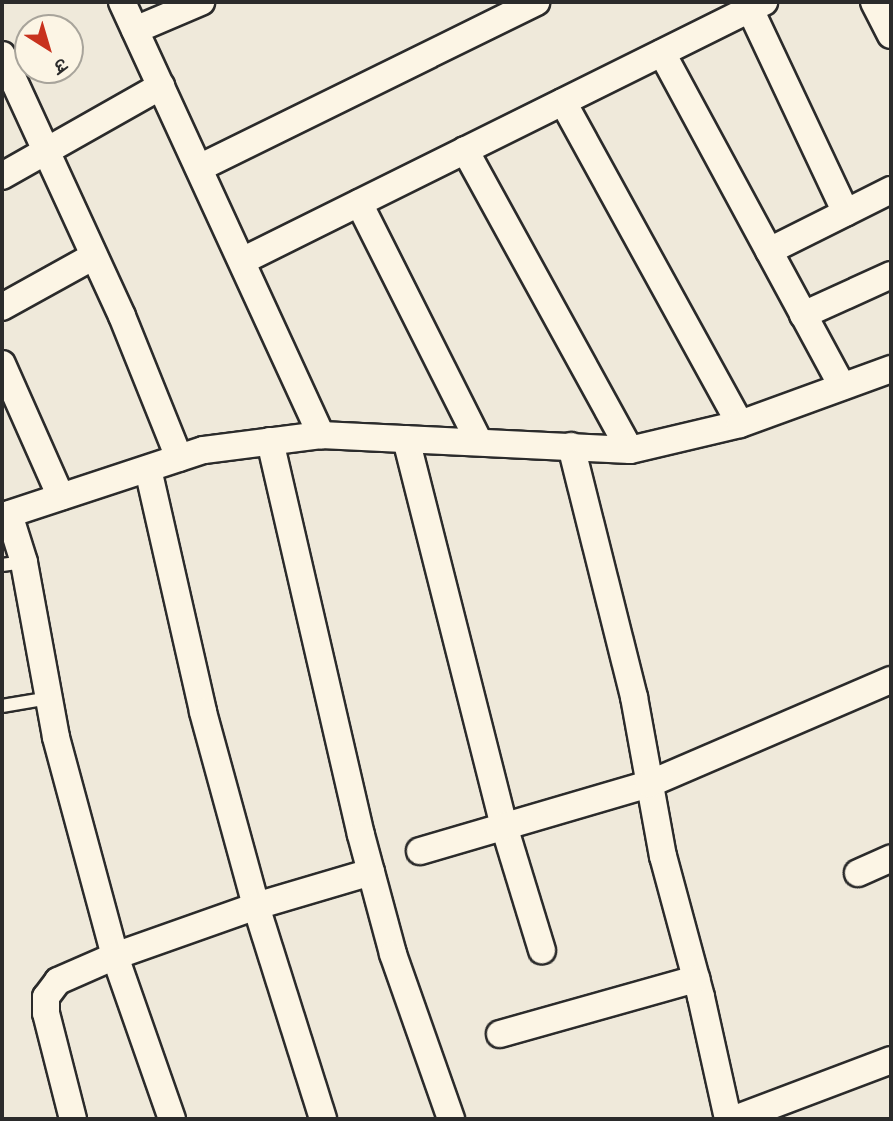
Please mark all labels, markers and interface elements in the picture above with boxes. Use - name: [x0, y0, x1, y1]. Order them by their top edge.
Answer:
- north arrow: [14, 14, 84, 84]
- text: उ: [47, 49, 74, 80]

